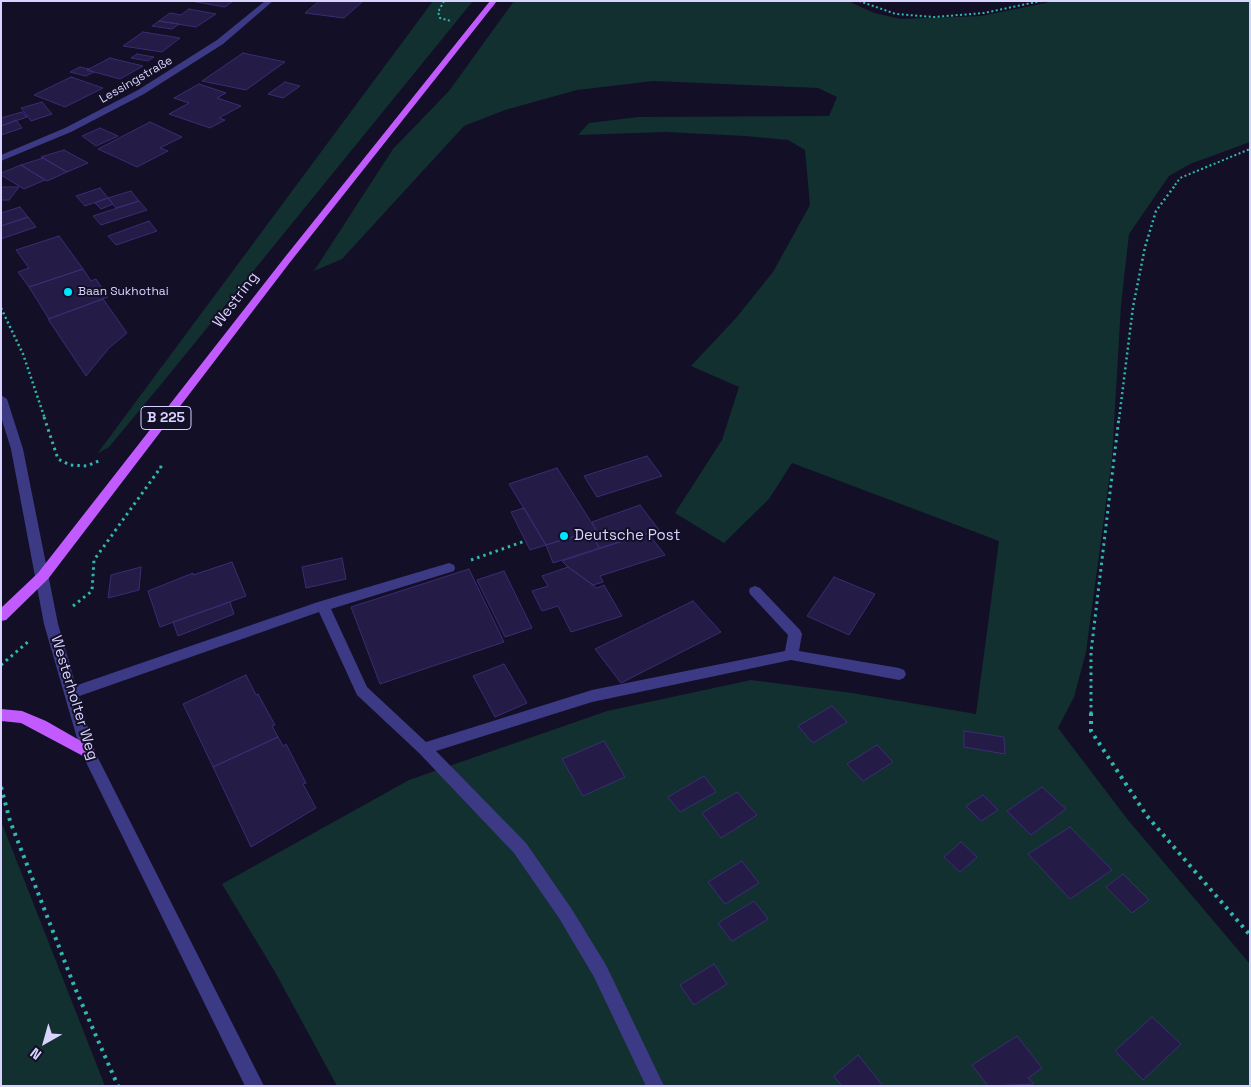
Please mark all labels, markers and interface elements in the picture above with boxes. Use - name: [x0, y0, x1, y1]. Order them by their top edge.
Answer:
- street label: Lessingstraße: [97, 53, 175, 107]
- street label: Westring: [209, 269, 263, 331]
- place label: Baan Sukhothai: [78, 285, 169, 299]
- marker: Baan Sukhothai: [62, 286, 74, 298]
- road number: B 225: [141, 406, 191, 429]
- place label: Deutsche Post: [574, 527, 680, 545]
- marker: Deutsche Post: [558, 530, 570, 542]
- street label: Westerholter Weg: [46, 634, 102, 762]
- north arrow: [20, 1017, 70, 1067]
- text: N: [27, 1044, 45, 1064]

